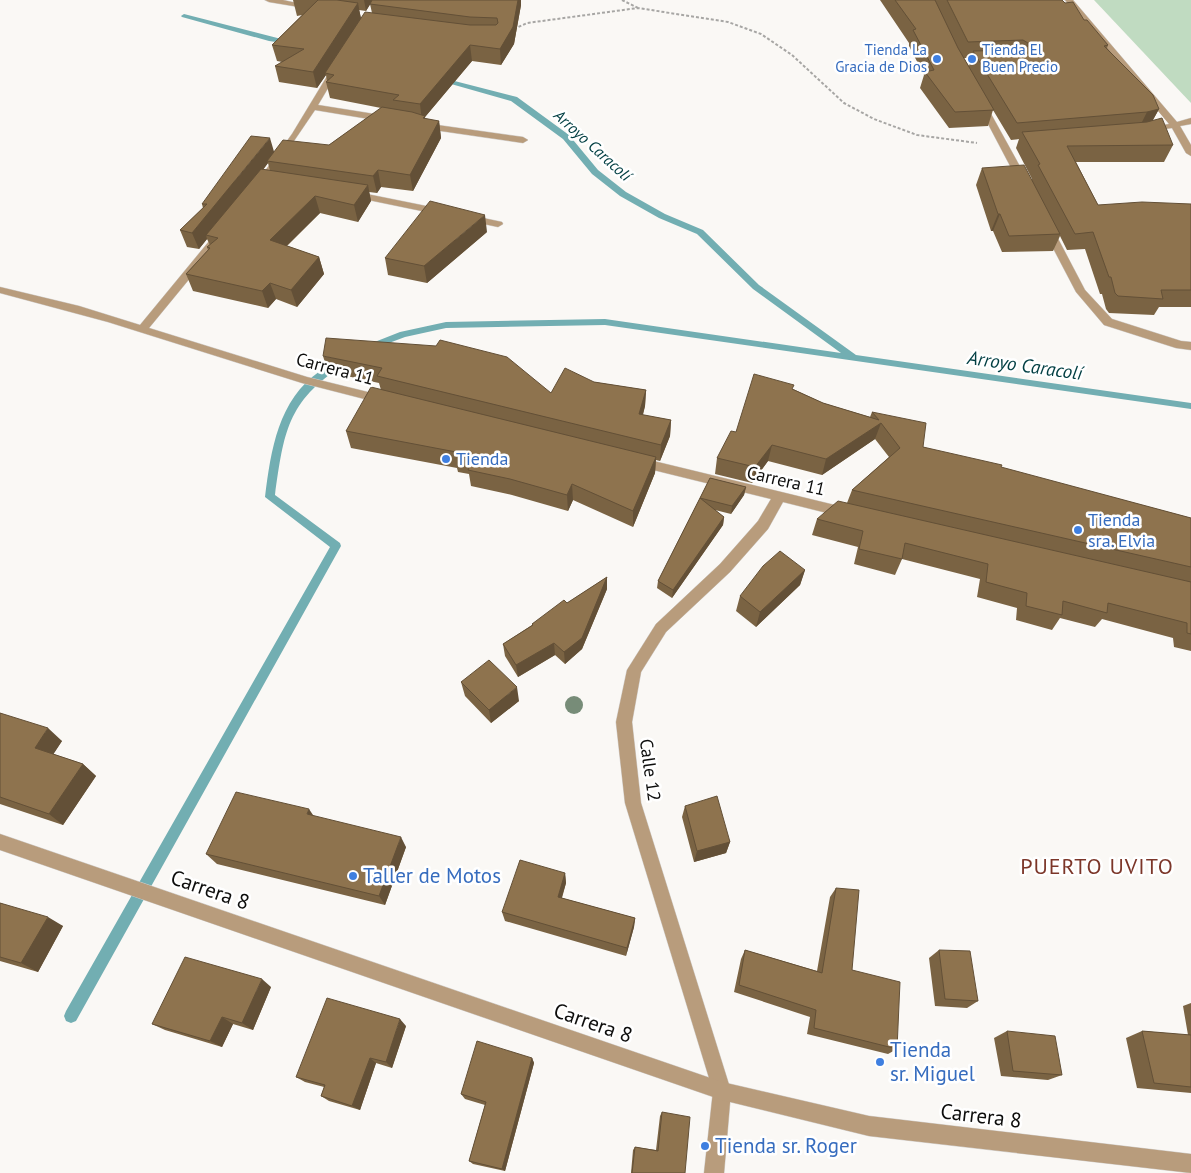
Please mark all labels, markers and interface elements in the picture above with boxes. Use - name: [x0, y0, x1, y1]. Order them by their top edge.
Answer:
- place label: Tienda La Gracia de Dios: [835, 40, 927, 76]
- place label: Tienda El Buen Precio: [982, 40, 1058, 76]
- marker: Tienda La Gracia de Dios: [931, 53, 943, 65]
- marker: Tienda El Buen Precio: [966, 53, 978, 65]
- water label: Arroyo Caracolí: [549, 104, 637, 186]
- water label: Arroyo Caracolí: [965, 345, 1086, 385]
- street label: Carrera 11: [294, 347, 377, 390]
- place label: Tienda: [456, 447, 508, 470]
- marker: Tienda: [440, 453, 452, 465]
- street label: Carrera 11: [745, 460, 828, 501]
- place label: Tienda sra. Elvia: [1088, 508, 1155, 552]
- marker: Tienda sra. Elvia: [1072, 524, 1084, 536]
- street label: Calle 12: [635, 737, 666, 803]
- district label: PUERTO UVITO: [1020, 852, 1174, 880]
- place label: Taller de Motos: [363, 862, 501, 889]
- street label: Carrera 8: [167, 863, 253, 916]
- marker: Taller de Motos: [347, 870, 359, 882]
- street label: Carrera 8: [550, 996, 636, 1049]
- place label: Tienda sr. Miguel: [890, 1036, 975, 1087]
- marker: Tienda sr. Miguel: [874, 1056, 886, 1068]
- street label: Carrera 8: [939, 1097, 1023, 1134]
- place label: Tienda sr. Roger: [715, 1132, 857, 1159]
- marker: Tienda sr. Roger: [699, 1140, 711, 1152]

